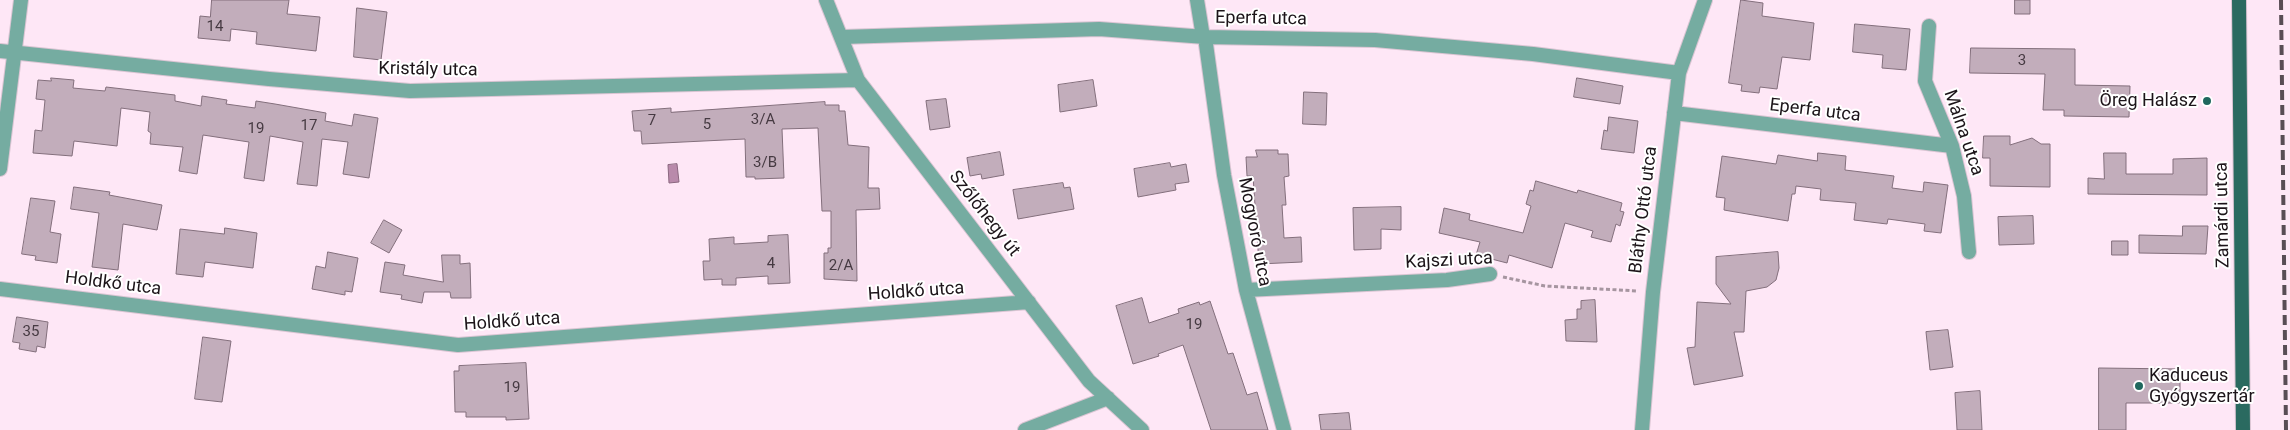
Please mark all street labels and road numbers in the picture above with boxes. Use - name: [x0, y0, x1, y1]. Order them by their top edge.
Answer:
- street label: Eperfa utca: [1215, 7, 1307, 31]
- street label: Kristály utca: [378, 58, 478, 82]
- street label: Málna utca: [1938, 87, 1988, 179]
- street label: Eperfa utca: [1768, 95, 1862, 127]
- street label: Bláthy Ottó utca: [1625, 145, 1663, 275]
- street label: Zamárdi utca: [2211, 162, 2235, 268]
- street label: Szőlőhegy út: [944, 167, 1024, 261]
- street label: Mogyoró utca: [1233, 176, 1275, 288]
- street label: Kajszi utca: [1405, 248, 1493, 274]
- street label: Holdkő utca: [64, 267, 162, 301]
- street label: Holdkő utca: [867, 278, 965, 306]
- street label: Holdkő utca: [463, 308, 561, 336]

